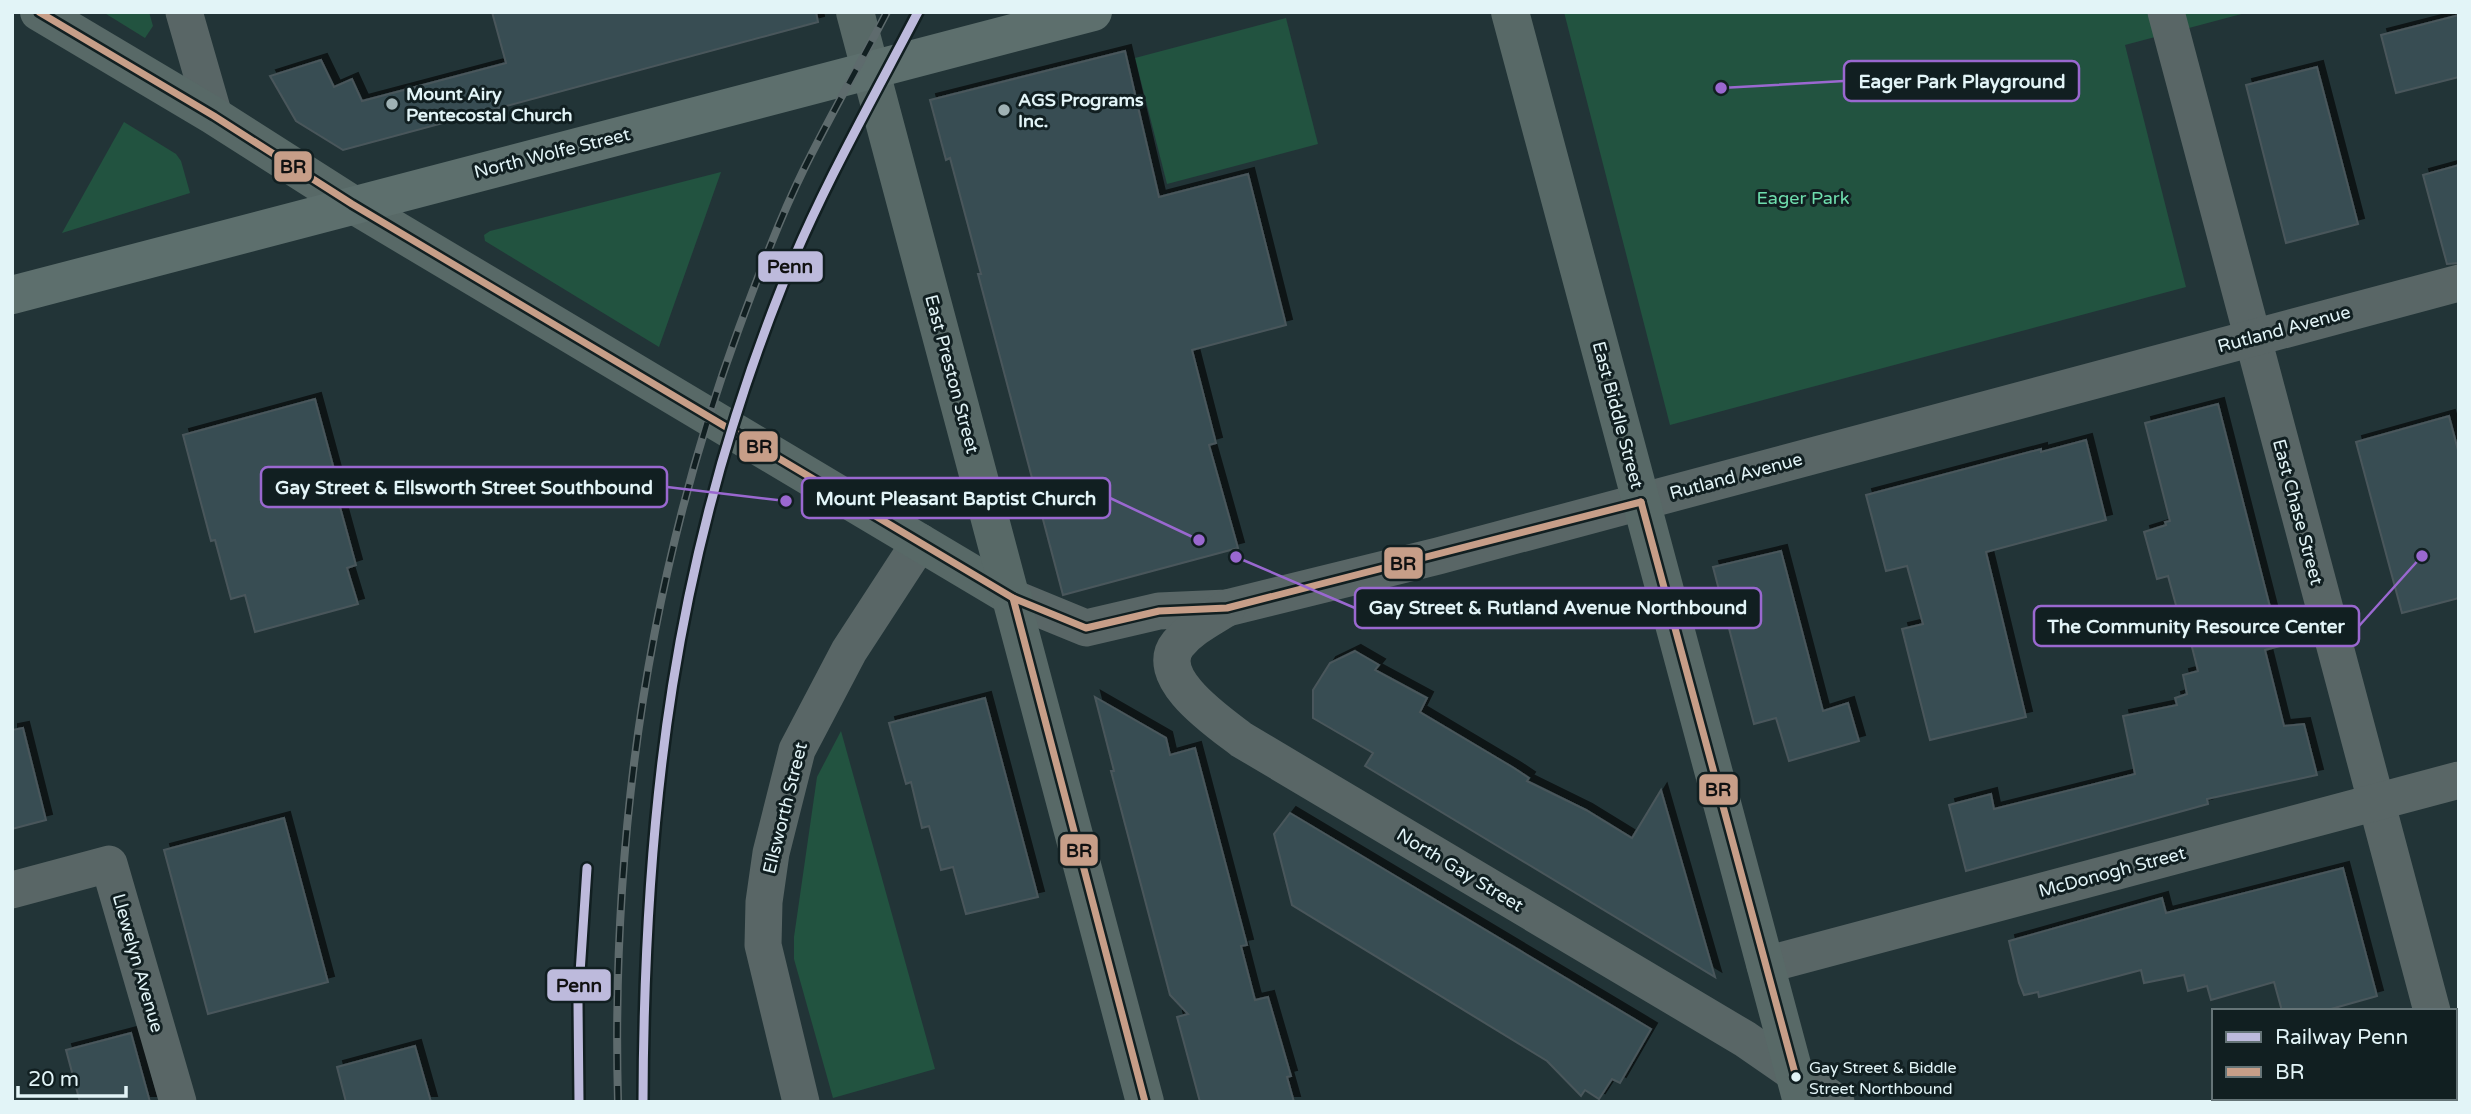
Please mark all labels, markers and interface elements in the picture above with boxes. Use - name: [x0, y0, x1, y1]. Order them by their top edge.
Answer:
- callout: Eager Park Playground: [1844, 61, 2079, 101]
- text: Eager Park Playground: [1859, 71, 2065, 94]
- place label: Mount Airy Pentecostal Church: [406, 83, 572, 126]
- place label: AGS Programs Inc.: [1018, 89, 1144, 132]
- marker: Mount Airy Pentecostal Church: [384, 96, 400, 112]
- marker: AGS Programs Inc.: [996, 102, 1012, 118]
- street label: North Wolfe Street: [472, 123, 632, 183]
- line badge: BR: [273, 150, 313, 183]
- text: BR: [280, 156, 306, 178]
- park label: Eager Park: [1756, 187, 1850, 209]
- line badge: Penn: [757, 250, 824, 283]
- text: Penn: [767, 256, 813, 278]
- street label: East Preston Street: [920, 292, 984, 456]
- street label: Rutland Avenue: [2215, 301, 2353, 357]
- street label: East Biddle Street: [1588, 339, 1648, 491]
- line badge: BR: [738, 430, 779, 463]
- text: BR: [746, 436, 772, 458]
- street label: East Chase Street: [2268, 437, 2328, 587]
- street label: Rutland Avenue: [1667, 448, 1805, 504]
- callout: Gay Street & Ellsworth Street Southbound: [261, 467, 667, 507]
- text: Gay Street & Ellsworth Street Southbound: [275, 477, 653, 500]
- callout: Mount Pleasant Baptist Church: [802, 478, 1110, 518]
- text: Mount Pleasant Baptist Church: [816, 488, 1096, 511]
- line badge: BR: [1383, 546, 1424, 580]
- text: BR: [1390, 553, 1416, 575]
- callout: Gay Street & Rutland Avenue Northbound: [1355, 588, 1761, 628]
- text: Gay Street & Rutland Avenue Northbound: [1369, 597, 1747, 620]
- callout: The Community Resource Center: [2034, 606, 2359, 646]
- text: The Community Resource Center: [2046, 616, 2346, 639]
- street label: Ellsworth Street: [758, 740, 812, 876]
- line badge: BR: [1698, 773, 1739, 806]
- text: BR: [1705, 779, 1731, 801]
- street label: North Gay Street: [1393, 824, 1527, 917]
- line badge: BR: [1059, 833, 1099, 867]
- text: BR: [1066, 840, 1092, 862]
- street label: McDonogh Street: [2036, 842, 2188, 902]
- street label: Llewelyn Avenue: [108, 891, 168, 1035]
- line badge: Penn: [546, 968, 612, 1002]
- text: Penn: [556, 975, 602, 997]
- legend: [2212, 1009, 2457, 1100]
- text: Railway Penn: [2275, 1025, 2408, 1050]
- scale bar: [18, 1054, 126, 1098]
- place label: Gay Street & Biddle Street Northbound: [1809, 1058, 1957, 1099]
- text: BR: [2275, 1060, 2305, 1085]
- text: 20 m: [28, 1067, 79, 1092]
- marker: Gay Street & Biddle Street Northbound: [1789, 1070, 1803, 1084]

